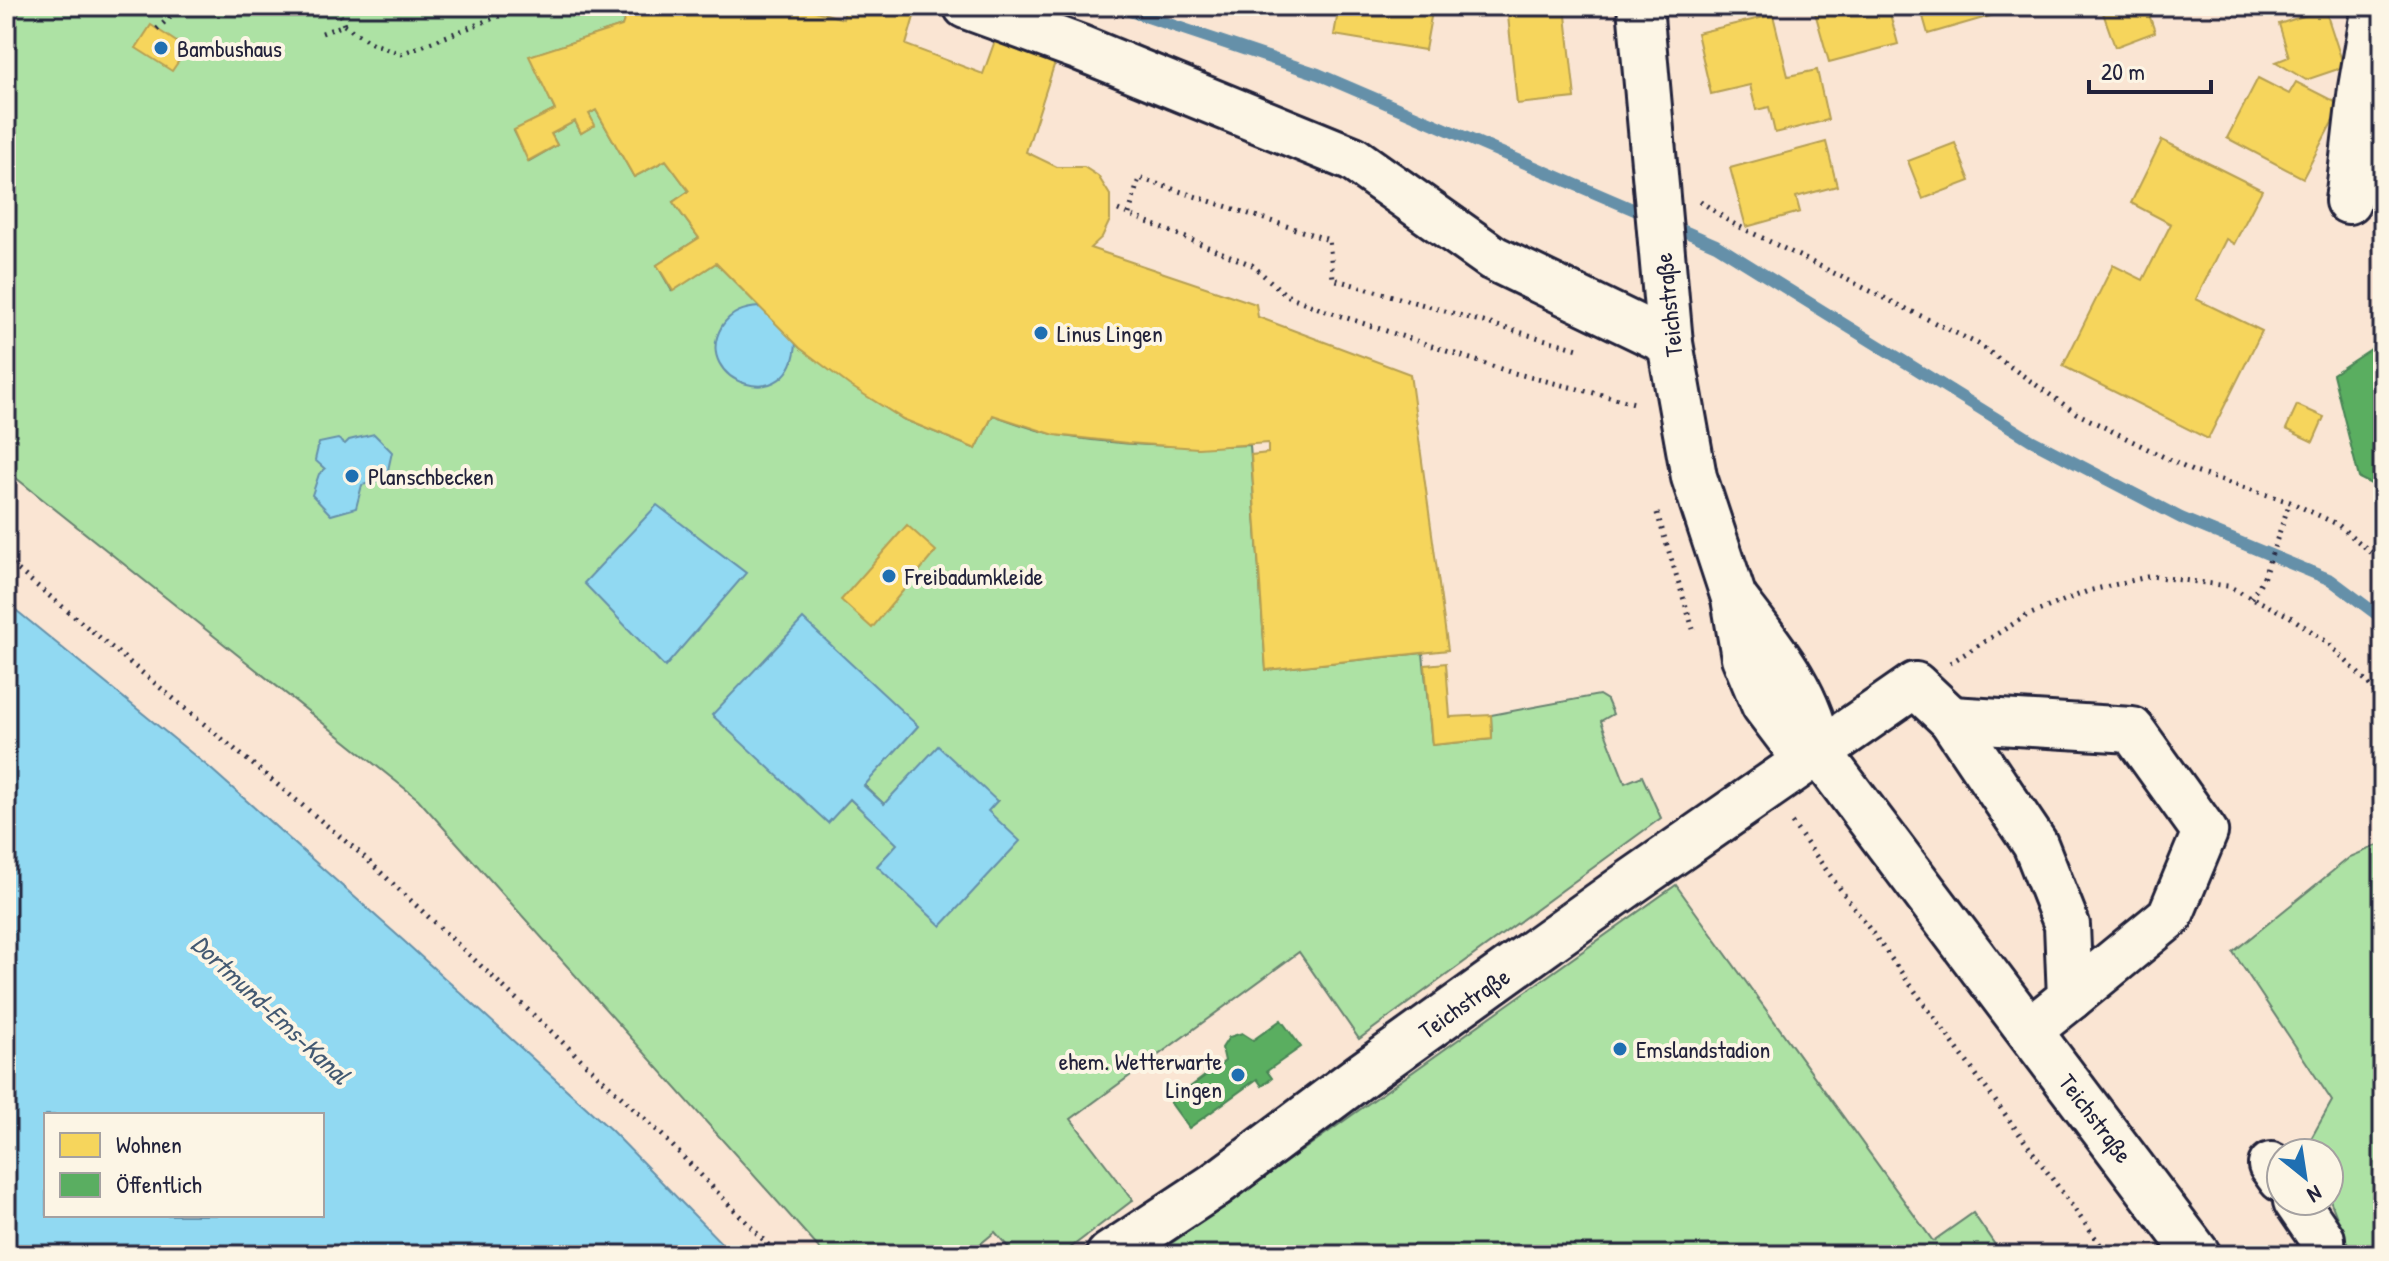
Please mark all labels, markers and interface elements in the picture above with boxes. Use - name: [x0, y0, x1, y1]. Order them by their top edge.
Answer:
- place label: Bambushaus: [177, 32, 282, 64]
- marker: Bambushaus: [152, 39, 170, 57]
- scale bar: [2089, 44, 2211, 94]
- text: 20 m: [2101, 55, 2145, 87]
- street label: Teichstraße: [1647, 251, 1689, 358]
- place label: Linus Lingen: [1057, 317, 1163, 349]
- marker: Linus Lingen: [1032, 324, 1050, 342]
- place label: Planschbecken: [368, 460, 494, 492]
- marker: Planschbecken: [343, 467, 361, 485]
- place label: Freibadumkleide: [904, 560, 1043, 592]
- marker: Freibadumkleide: [880, 567, 898, 585]
- water label: Dortmund-Ems-Kanal: [184, 926, 359, 1092]
- street label: Teichstraße: [1412, 960, 1516, 1046]
- place label: Emslandstadion: [1636, 1033, 1770, 1065]
- marker: Emslandstadion: [1611, 1040, 1629, 1058]
- place label: ehem. Wetterwarte Lingen: [1059, 1045, 1222, 1105]
- marker: ehem. Wetterwarte Lingen: [1229, 1066, 1247, 1084]
- street label: Teichstraße: [2052, 1067, 2140, 1169]
- legend: [44, 1113, 324, 1217]
- text: Wohnen: [116, 1128, 182, 1160]
- north arrow: [2265, 1137, 2345, 1217]
- text: Öffentlich: [116, 1168, 202, 1200]
- text: N: [2302, 1178, 2328, 1210]

